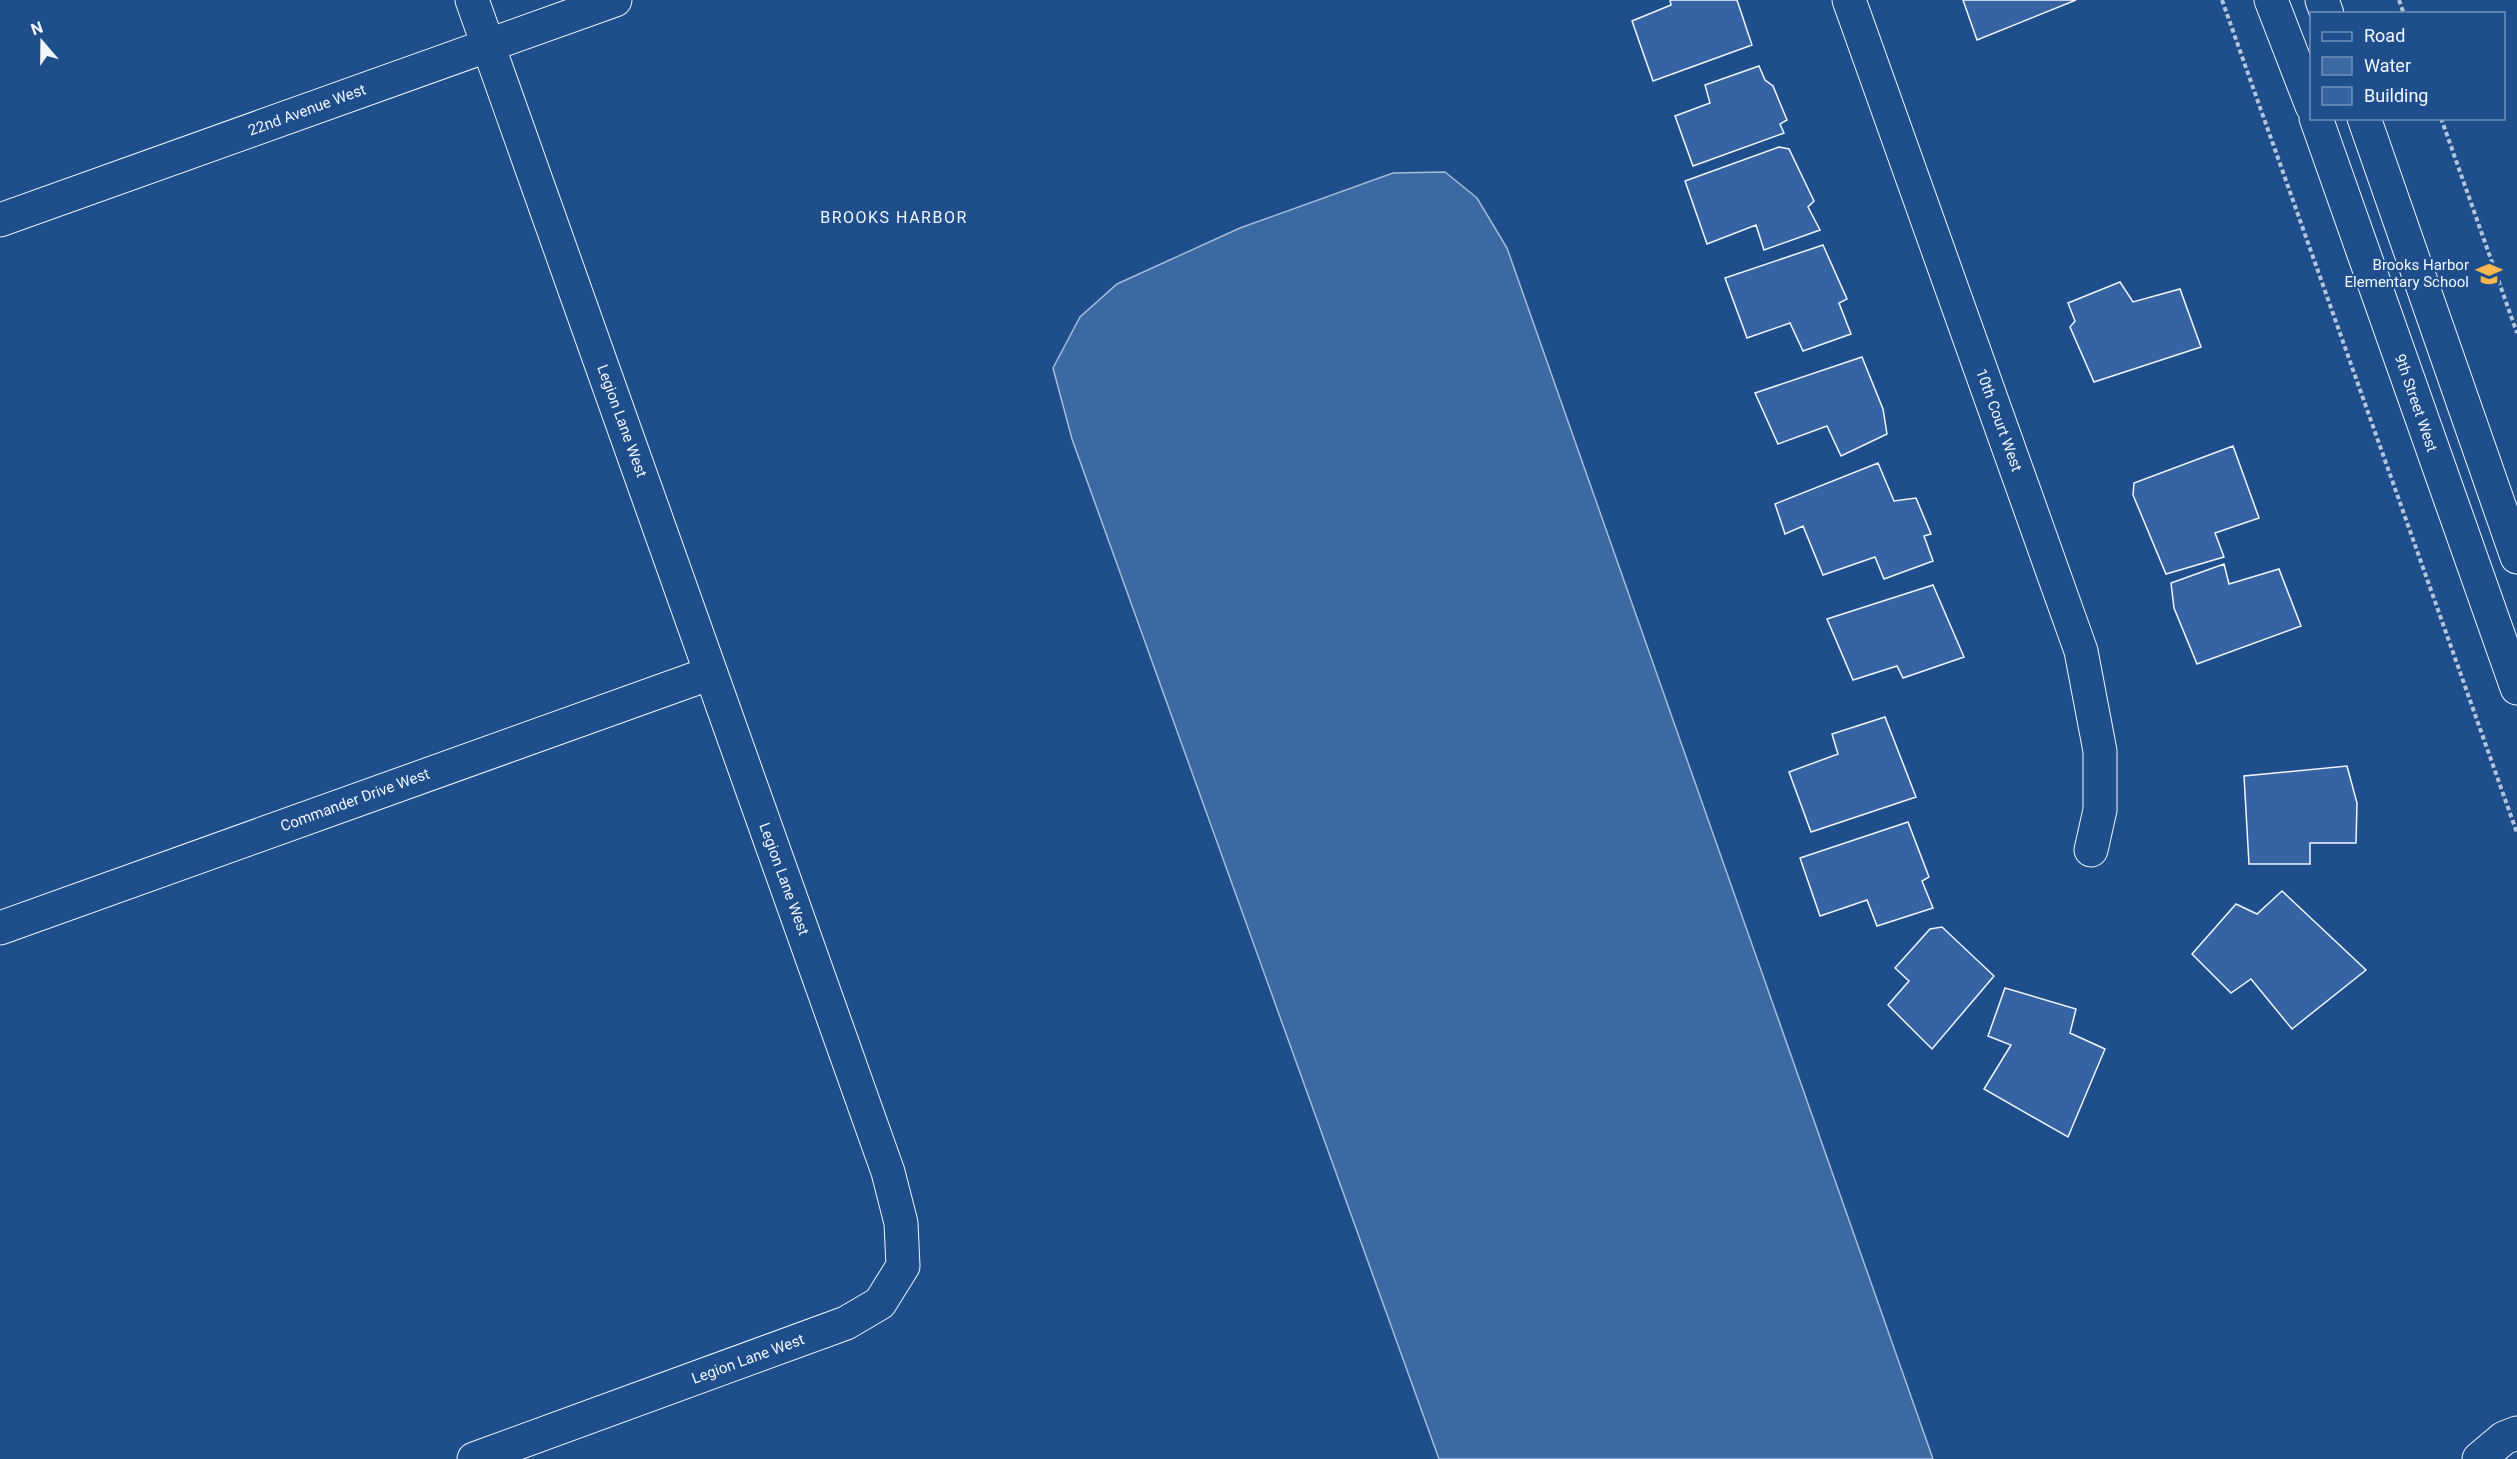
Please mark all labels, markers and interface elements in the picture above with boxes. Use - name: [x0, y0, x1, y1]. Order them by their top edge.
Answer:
- north arrow: [12, 12, 72, 72]
- legend: [2310, 12, 2505, 120]
- text: N: [28, 18, 46, 39]
- text: Road: [2364, 25, 2405, 46]
- text: Water: [2364, 55, 2411, 76]
- street label: 22nd Avenue West: [246, 80, 368, 140]
- text: Building: [2364, 85, 2428, 106]
- district label: BROOKS HARBOR: [820, 208, 968, 227]
- place label: Brooks Harbor Elementary School: [2345, 256, 2469, 291]
- school or university icon: Brooks Harbor Elementary School: [2474, 259, 2504, 289]
- street label: 9th Street West: [2391, 352, 2441, 454]
- street label: Legion Lane West: [593, 362, 651, 480]
- street label: 10th Court West: [1972, 366, 2026, 474]
- street label: Commander Drive West: [278, 765, 432, 835]
- street label: Legion Lane West: [755, 820, 813, 938]
- street label: Legion Lane West: [689, 1330, 807, 1388]

